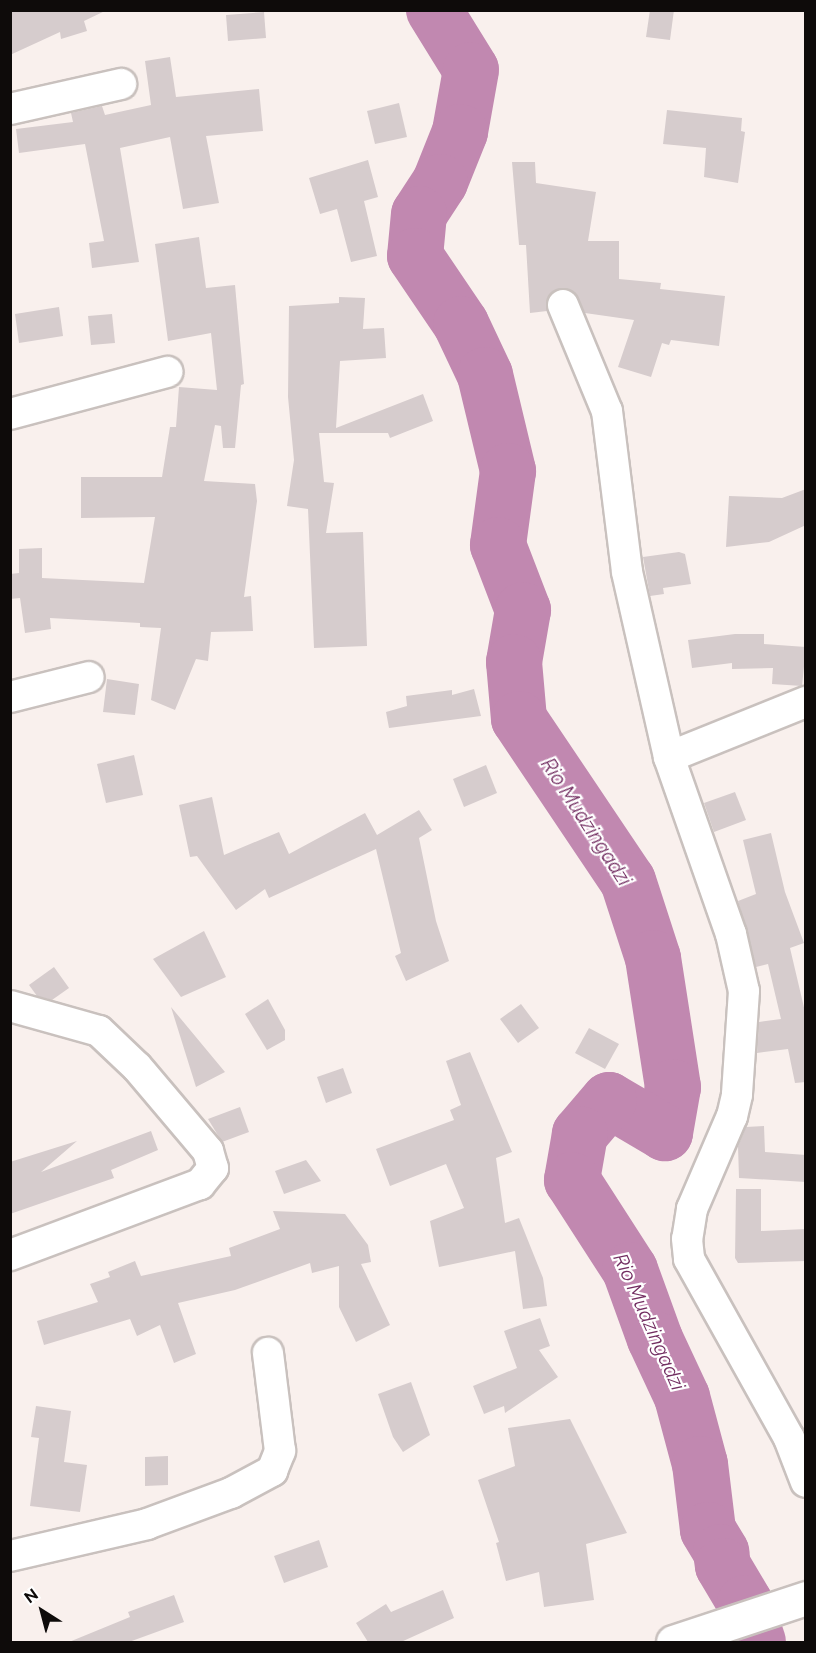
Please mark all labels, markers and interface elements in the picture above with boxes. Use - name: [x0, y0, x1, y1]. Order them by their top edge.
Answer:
- water label: Rio Mudzingadzi: [536, 754, 636, 890]
- water label: Rio Mudzingadzi: [608, 1250, 690, 1394]
- north arrow: [12, 1581, 72, 1641]
- text: N: [21, 1585, 42, 1607]

